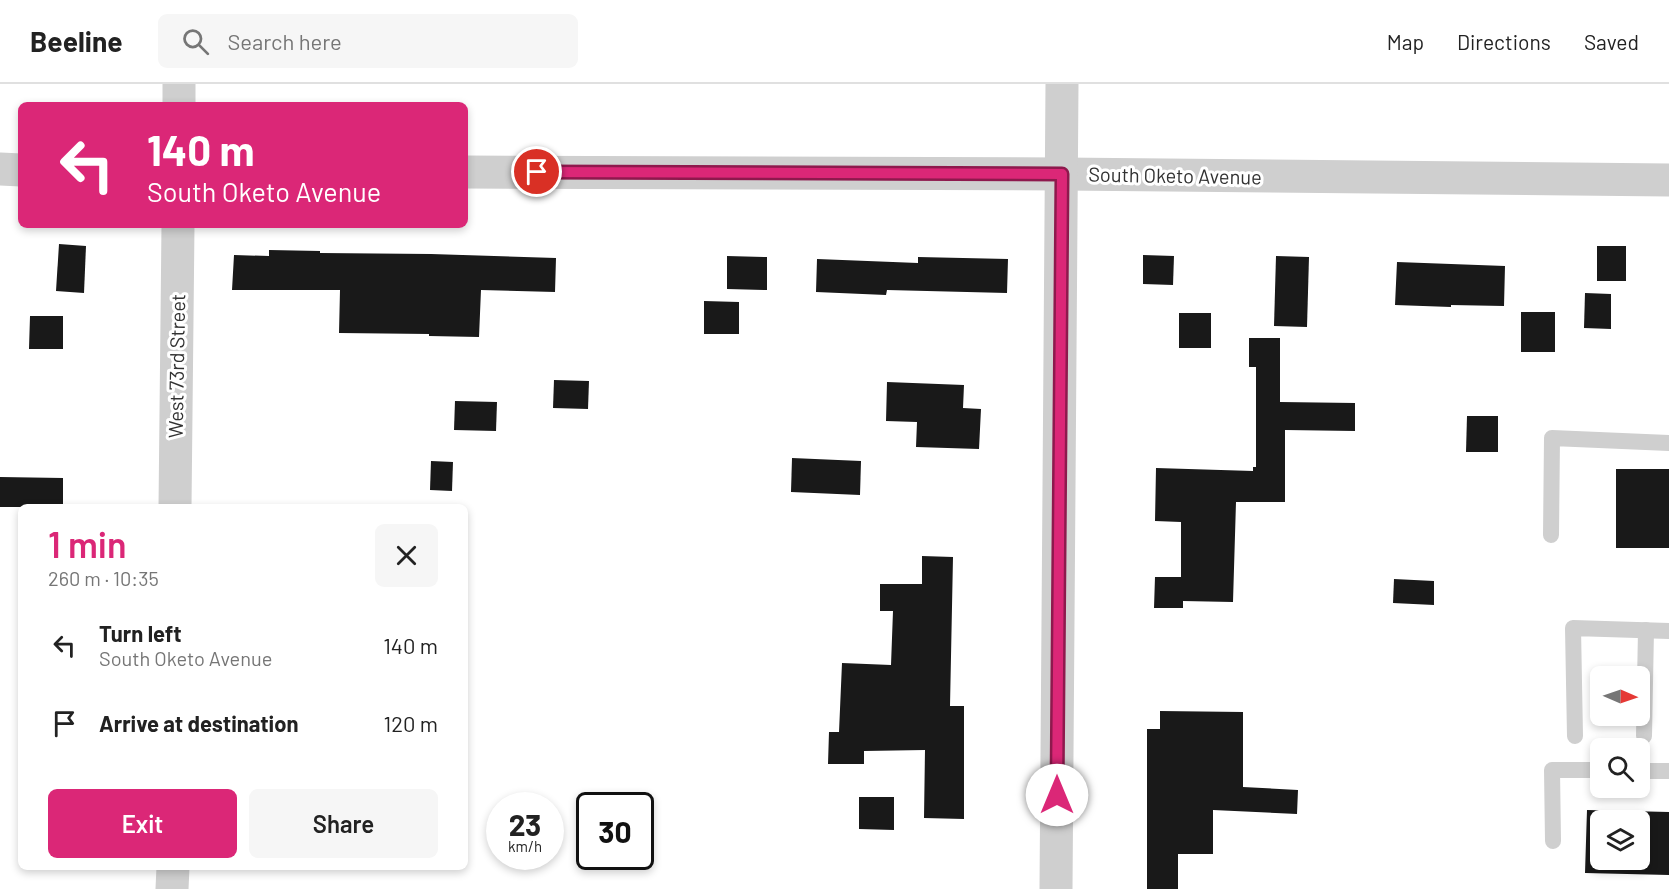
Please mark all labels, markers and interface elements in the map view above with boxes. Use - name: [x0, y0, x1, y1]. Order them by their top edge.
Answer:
- search box: [158, 14, 578, 68]
- text: Beeline: [30, 24, 122, 58]
- icon: search: [179, 25, 212, 58]
- text: Search here: [227, 28, 342, 54]
- text: Map: [1387, 29, 1424, 54]
- text: Directions: [1457, 29, 1551, 54]
- text: Saved: [1584, 29, 1639, 54]
- text: 140 m: [147, 124, 255, 174]
- icon: left: [48, 126, 126, 204]
- pin: [511, 146, 562, 197]
- icon: arrive: [520, 155, 553, 188]
- street label: South Oketo Avenue: [1088, 161, 1262, 189]
- text: South Oketo Avenue: [147, 175, 381, 207]
- street label: West 73rd Street: [163, 294, 189, 438]
- text: 1 min: [48, 522, 127, 565]
- button: close: [375, 524, 438, 587]
- text: 260 m · 10:35: [48, 566, 159, 590]
- text: Turn left: [99, 620, 182, 646]
- icon: left: [48, 629, 81, 662]
- text: 140 m: [383, 632, 438, 658]
- text: South Oketo Avenue: [99, 646, 272, 670]
- north arrow: [1590, 666, 1650, 726]
- map controls: [1590, 666, 1650, 870]
- icon: arrive: [48, 707, 81, 740]
- text: Arrive at destination: [99, 710, 298, 736]
- text: 120 m: [383, 710, 438, 736]
- button: search: [1590, 738, 1650, 798]
- position arrow: [1025, 763, 1089, 827]
- button: Exit: [48, 789, 237, 858]
- button: Share: [249, 789, 438, 858]
- speed limit sign: 30: [576, 792, 654, 870]
- text: 23: [509, 806, 541, 842]
- button: layers: [1590, 810, 1650, 870]
- text: km/h: [508, 837, 542, 855]

